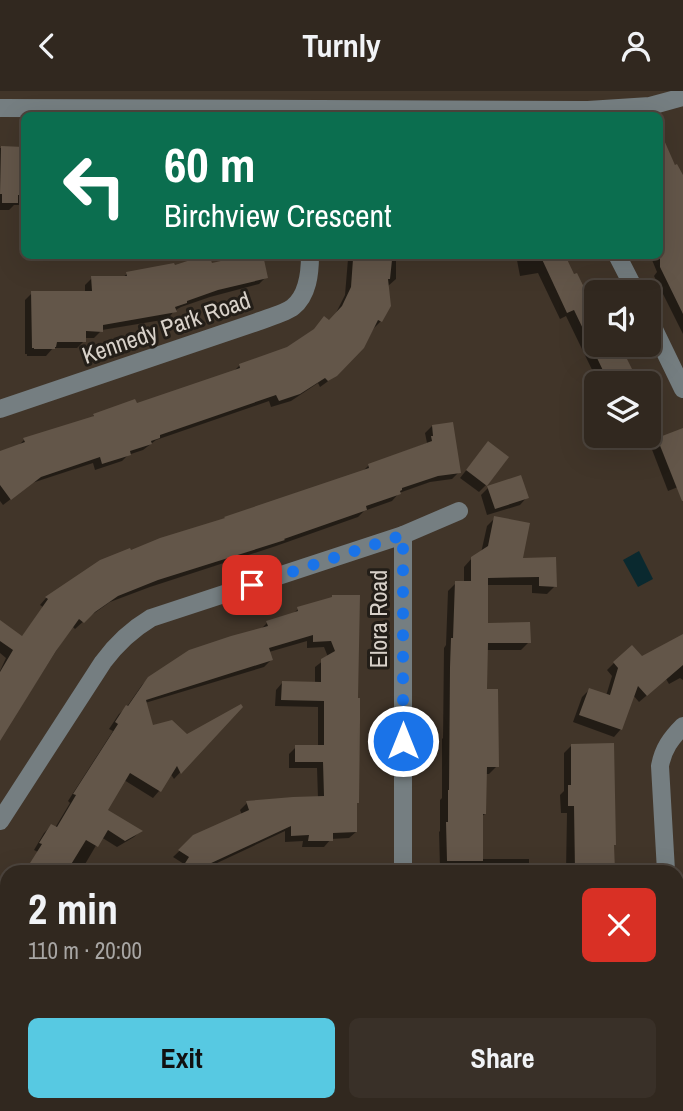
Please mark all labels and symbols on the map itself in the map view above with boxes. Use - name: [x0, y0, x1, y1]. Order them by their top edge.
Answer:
- street label: Kennedy Park Road: [78, 283, 254, 371]
- pin: [222, 555, 282, 615]
- street label: Elora Road: [362, 570, 394, 668]
- position arrow: [366, 704, 440, 778]

